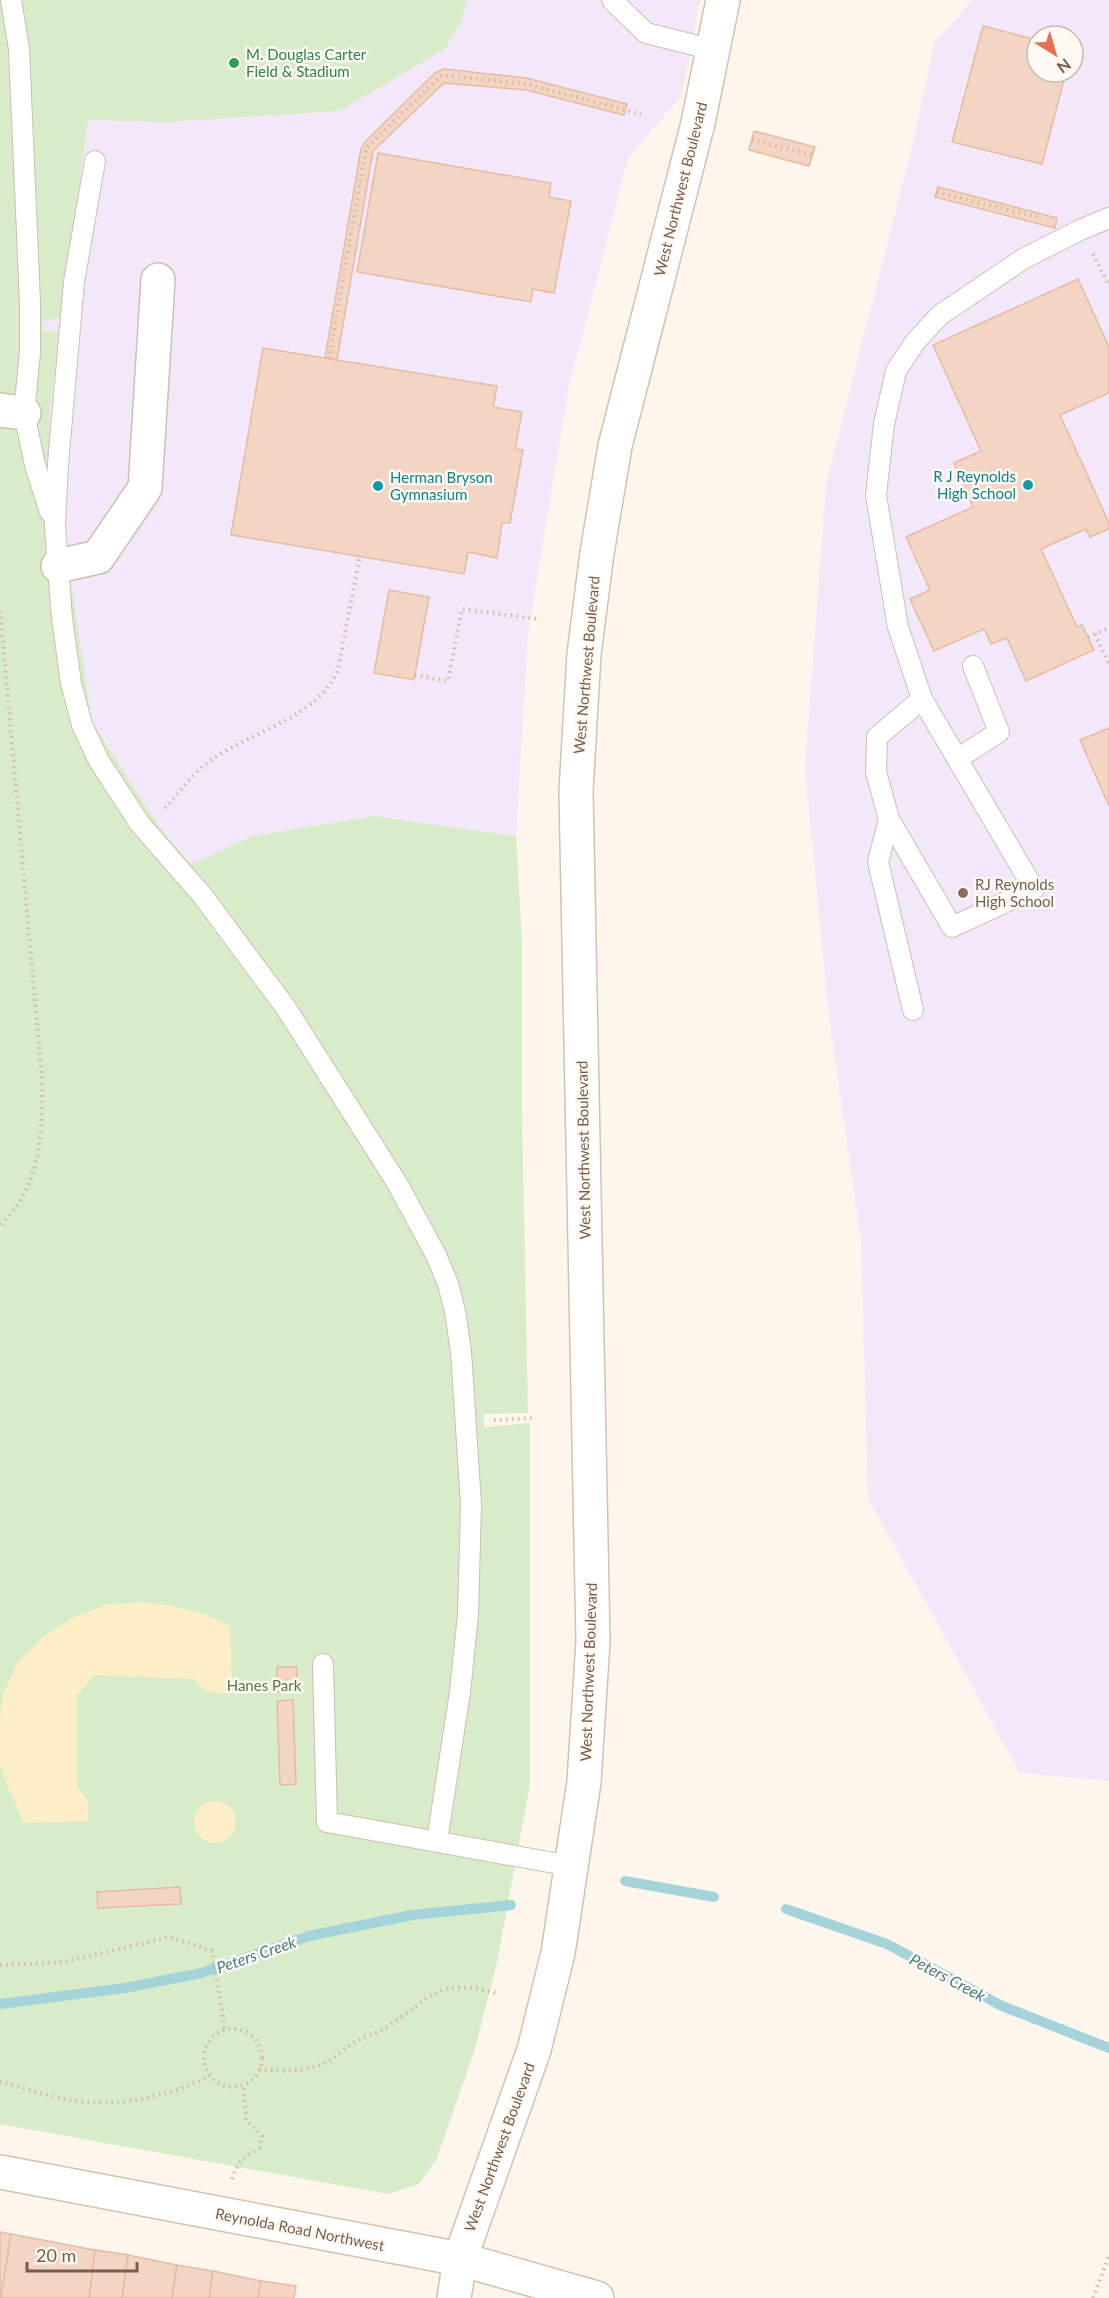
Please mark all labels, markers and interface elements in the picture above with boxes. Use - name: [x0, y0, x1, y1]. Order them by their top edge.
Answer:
- north arrow: [1025, 24, 1085, 84]
- place label: M. Douglas Carter Field & Stadium: [246, 45, 367, 80]
- text: N: [1054, 55, 1075, 78]
- marker: M. Douglas Carter Field & Stadium: [227, 56, 241, 70]
- street label: West Northwest Boulevard: [650, 100, 710, 278]
- place label: R J Reynolds High School: [933, 467, 1016, 502]
- place label: Herman Bryson Gymnasium: [390, 468, 493, 503]
- marker: R J Reynolds High School: [1021, 478, 1035, 492]
- marker: Herman Bryson Gymnasium: [371, 479, 385, 493]
- street label: West Northwest Boulevard: [569, 575, 603, 755]
- place label: RJ Reynolds High School: [975, 875, 1054, 910]
- marker: RJ Reynolds High School: [956, 886, 970, 900]
- street label: West Northwest Boulevard: [572, 1060, 594, 1240]
- street label: West Northwest Boulevard: [576, 1582, 600, 1762]
- park label: Hanes Park: [227, 1676, 302, 1694]
- water label: Peters Creek: [214, 1931, 299, 1976]
- water label: Peters Creek: [907, 1949, 989, 2005]
- street label: West Northwest Boulevard: [460, 2060, 538, 2234]
- street label: Reynolda Road Northwest: [214, 2204, 387, 2254]
- scale bar: [27, 2235, 136, 2273]
- text: 20 m: [36, 2244, 76, 2266]

